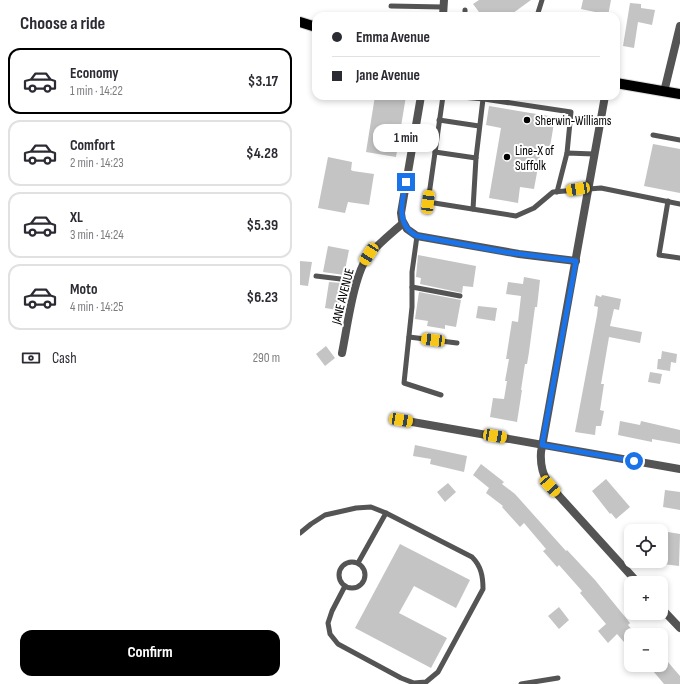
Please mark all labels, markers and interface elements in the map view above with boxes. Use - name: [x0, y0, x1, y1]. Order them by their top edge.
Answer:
- text: Choose a ride: [20, 13, 105, 34]
- text: Emma Avenue: [356, 28, 430, 47]
- icon: car: [22, 63, 58, 99]
- text: Economy: [70, 64, 119, 83]
- text: Jane Avenue: [356, 66, 420, 85]
- text: $3.17: [248, 72, 278, 91]
- text: 1 min · 14:22: [70, 83, 123, 99]
- place label: Sherwin-Williams: [535, 113, 612, 129]
- marker: Sherwin-Williams: [522, 115, 532, 125]
- callout: 1 min: [373, 124, 439, 152]
- text: 1 min: [394, 130, 418, 146]
- icon: car: [22, 135, 58, 171]
- text: Comfort: [70, 136, 115, 155]
- place label: Line-X of Suffolk: [515, 143, 554, 174]
- text: $4.28: [246, 144, 278, 163]
- marker: Line-X of Suffolk: [502, 152, 512, 162]
- text: 2 min · 14:23: [70, 155, 124, 171]
- route end: [397, 173, 415, 191]
- car: [565, 181, 591, 197]
- car: [421, 189, 435, 215]
- icon: car: [22, 207, 58, 243]
- text: XL: [70, 208, 83, 227]
- text: $5.39: [247, 216, 278, 235]
- text: 3 min · 14:24: [70, 227, 124, 243]
- car: [357, 241, 381, 267]
- street label: JANE AVENUE: [328, 267, 358, 327]
- icon: car: [22, 279, 58, 315]
- text: Moto: [70, 280, 97, 299]
- text: $6.23: [246, 288, 278, 307]
- text: 4 min · 14:25: [70, 299, 124, 315]
- car: [420, 333, 446, 347]
- icon: cash: [20, 347, 42, 369]
- text: Cash: [52, 349, 77, 368]
- text: 290 m: [253, 350, 280, 366]
- car: [388, 412, 414, 428]
- car: [482, 428, 508, 444]
- route start: [625, 452, 643, 470]
- car: [538, 473, 562, 499]
- map controls: [624, 524, 668, 672]
- button: locate: [624, 524, 668, 568]
- button: +: [624, 576, 668, 620]
- button: −: [624, 628, 668, 672]
- button: Confirm: [20, 630, 280, 676]

